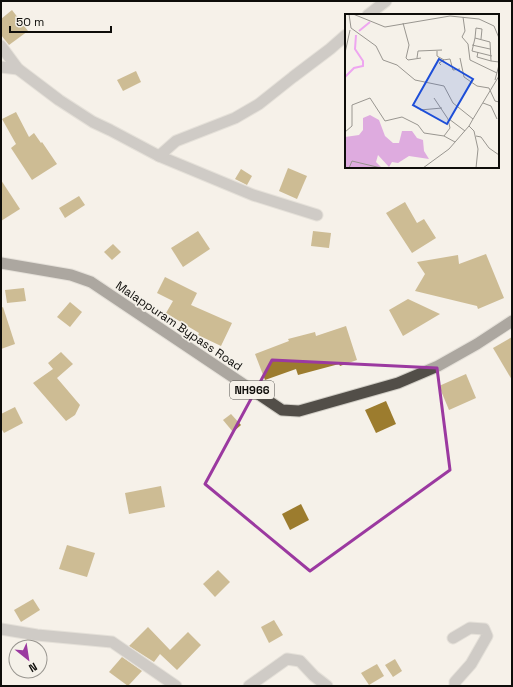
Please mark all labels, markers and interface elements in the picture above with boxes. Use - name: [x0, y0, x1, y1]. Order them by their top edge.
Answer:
- scale bar: [10, 8, 111, 34]
- text: 50 m: [16, 14, 44, 30]
- inset map: [345, 14, 499, 168]
- street label: Malappuram Bypass Road: [113, 278, 245, 374]
- road number: NH966: [230, 381, 274, 399]
- north arrow: [8, 639, 48, 679]
- text: N: [26, 660, 40, 676]

